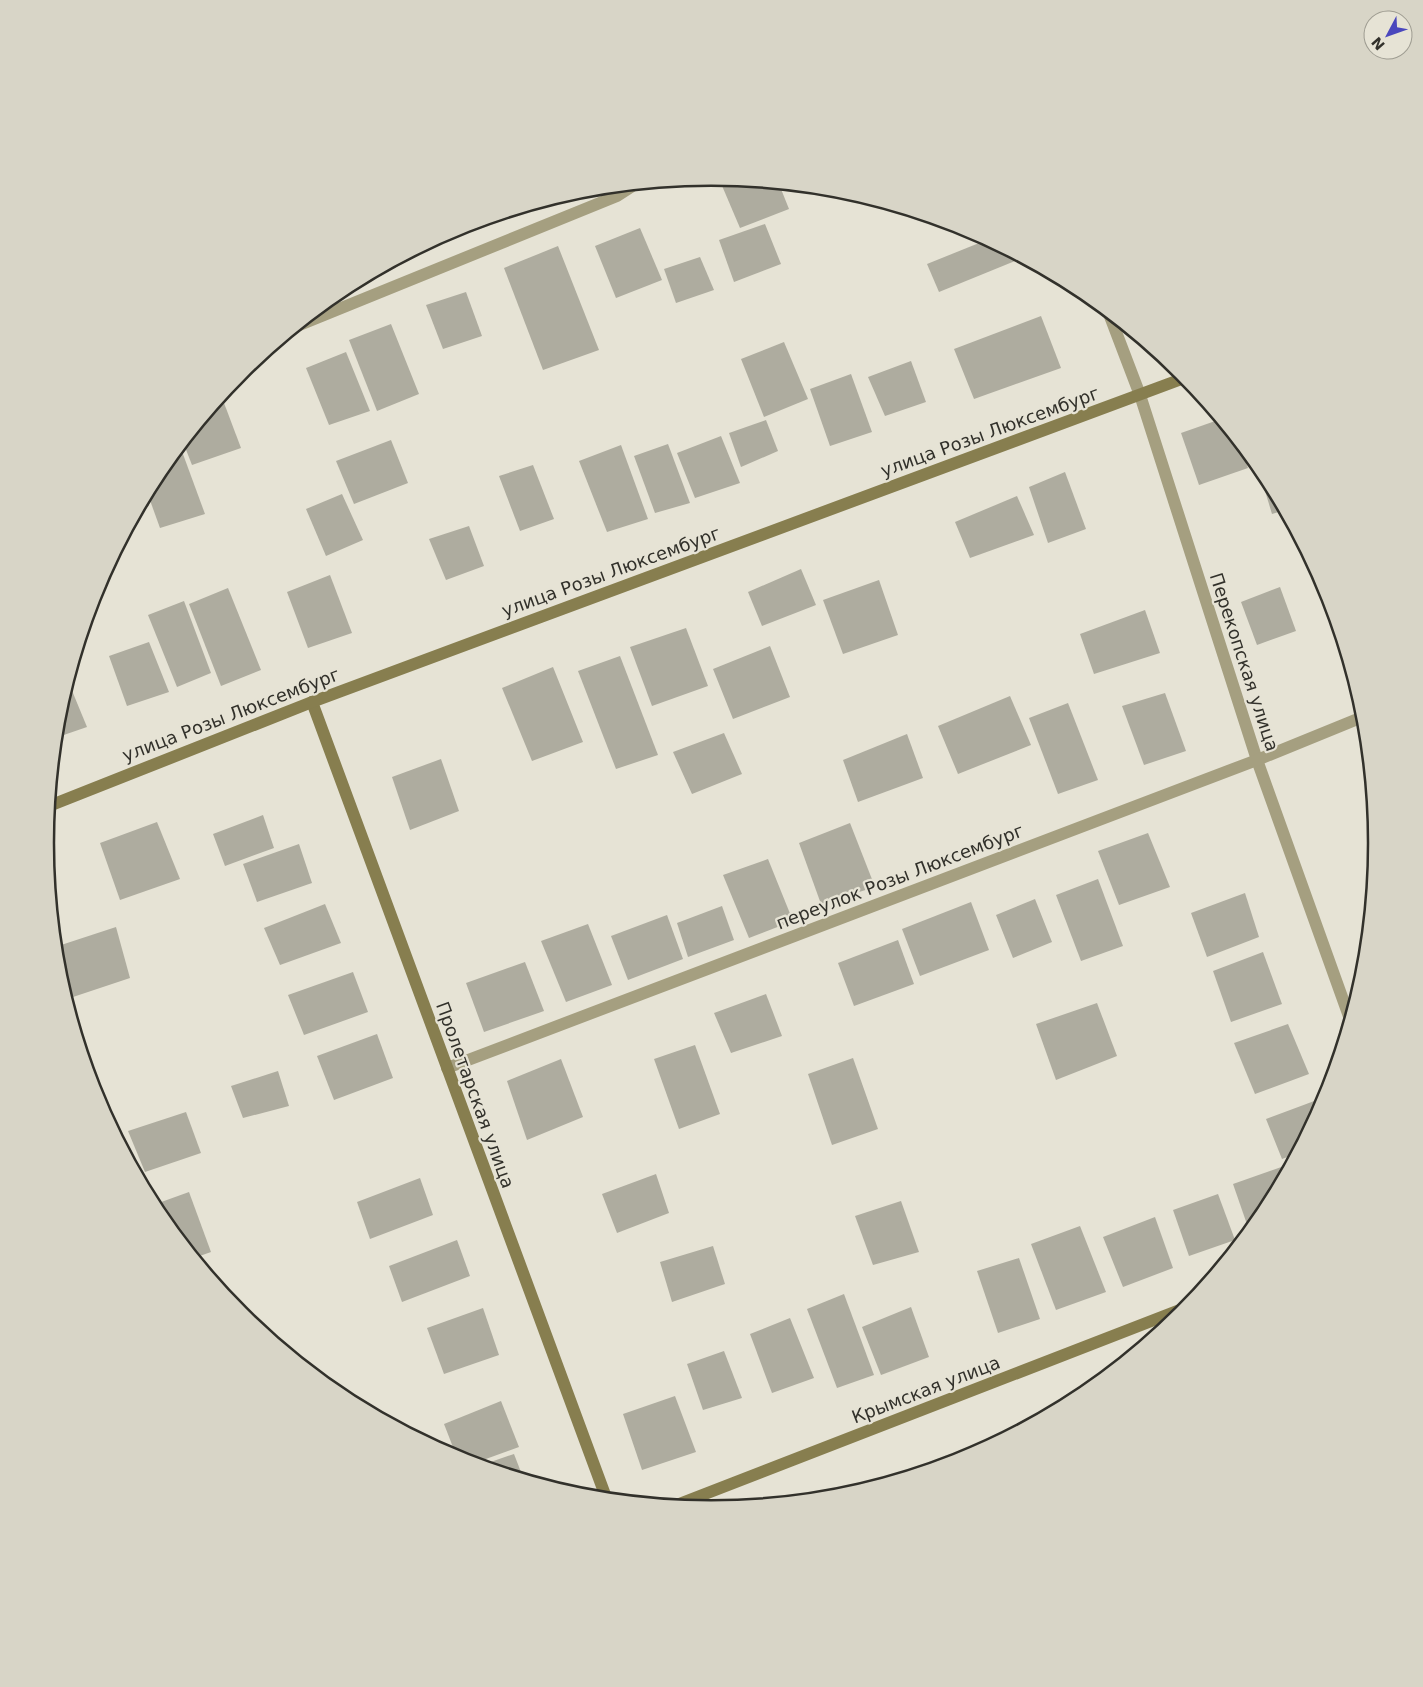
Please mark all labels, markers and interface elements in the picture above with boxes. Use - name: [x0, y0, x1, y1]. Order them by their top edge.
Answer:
- north arrow: [1363, 10, 1413, 60]
- text: N: [1368, 34, 1388, 53]
- street label: улица Розы Люксембург: [878, 382, 1102, 481]
- street label: улица Розы Люксембург: [499, 522, 723, 621]
- street label: Перекопская улица: [1206, 570, 1283, 754]
- street label: улица Розы Люксембург: [119, 663, 342, 766]
- street label: переулок Розы Люксембург: [773, 820, 1026, 934]
- street label: Пролетарская улица: [432, 999, 519, 1191]
- street label: Крымская улица: [849, 1352, 1003, 1428]

